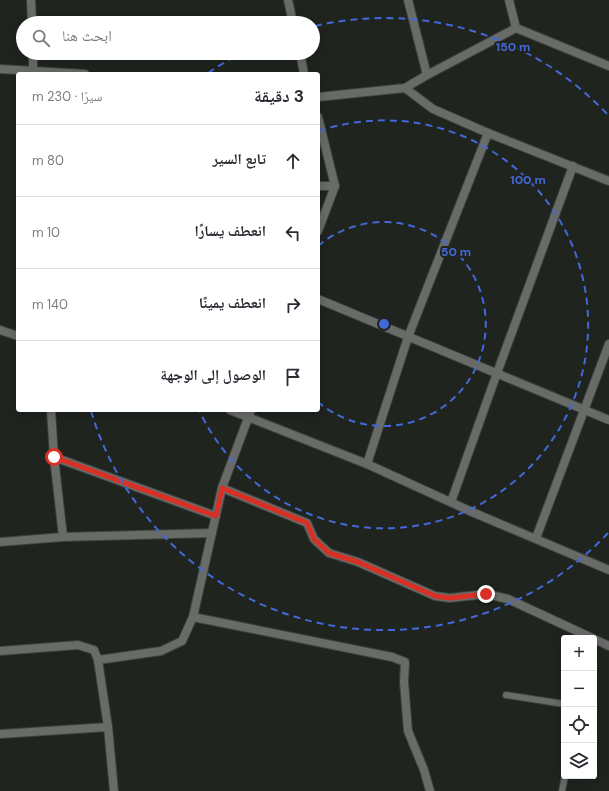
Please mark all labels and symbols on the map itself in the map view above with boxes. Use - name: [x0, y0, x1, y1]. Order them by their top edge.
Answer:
- text: 150 m: [496, 39, 530, 55]
- text: 100 m: [510, 172, 546, 188]
- text: 50 m: [441, 244, 471, 260]
- centre of rings: [377, 317, 391, 331]
- route start: [45, 448, 63, 466]
- route end: [477, 585, 495, 603]

